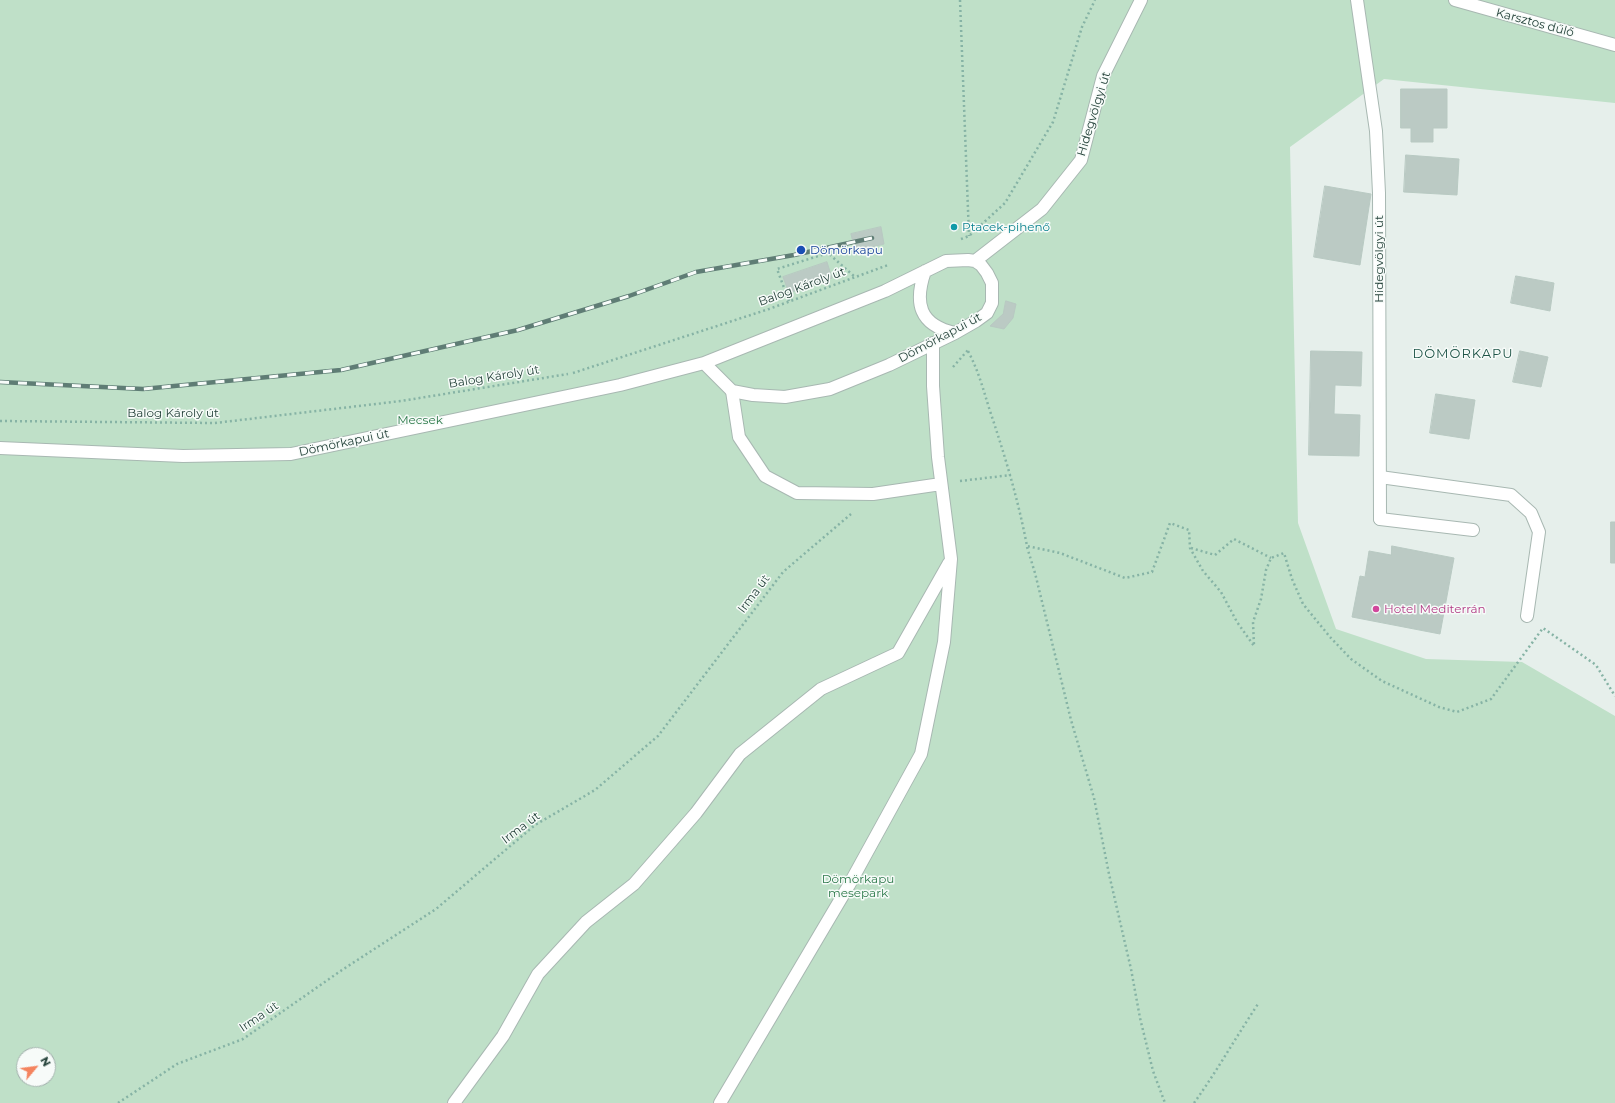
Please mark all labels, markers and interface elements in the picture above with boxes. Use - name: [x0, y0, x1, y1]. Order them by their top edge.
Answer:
- street label: Karsztos dűlő: [1494, 6, 1576, 40]
- street label: Hidegvölgyi út: [1074, 70, 1114, 158]
- street label: Hidegvölgyi út: [1372, 215, 1386, 303]
- place label: Ptacek-pihenő: [962, 220, 1050, 234]
- marker: Ptacek-pihenő: [949, 222, 959, 232]
- place label: Dömörkapu: [810, 243, 883, 257]
- marker: Dömörkapu: [795, 244, 807, 256]
- street label: Balog Károly út: [756, 265, 848, 309]
- street label: Dömörkapui út: [896, 310, 984, 366]
- district label: DÖMÖRKAPU: [1412, 346, 1514, 362]
- street label: Balog Károly út: [448, 363, 540, 391]
- street label: Balog Károly út: [127, 406, 219, 420]
- park label: Mecsek: [397, 413, 443, 427]
- street label: Dömörkapui út: [297, 426, 391, 460]
- street label: Irma út: [735, 572, 773, 616]
- place label: Hotel Mediterrán: [1384, 602, 1486, 616]
- marker: Hotel Mediterrán: [1371, 604, 1381, 614]
- street label: Irma út: [499, 809, 543, 847]
- park label: Dömörkapu mesepark: [822, 872, 894, 900]
- street label: Irma út: [237, 999, 281, 1035]
- north arrow: [16, 1047, 56, 1087]
- text: N: [37, 1054, 54, 1069]

